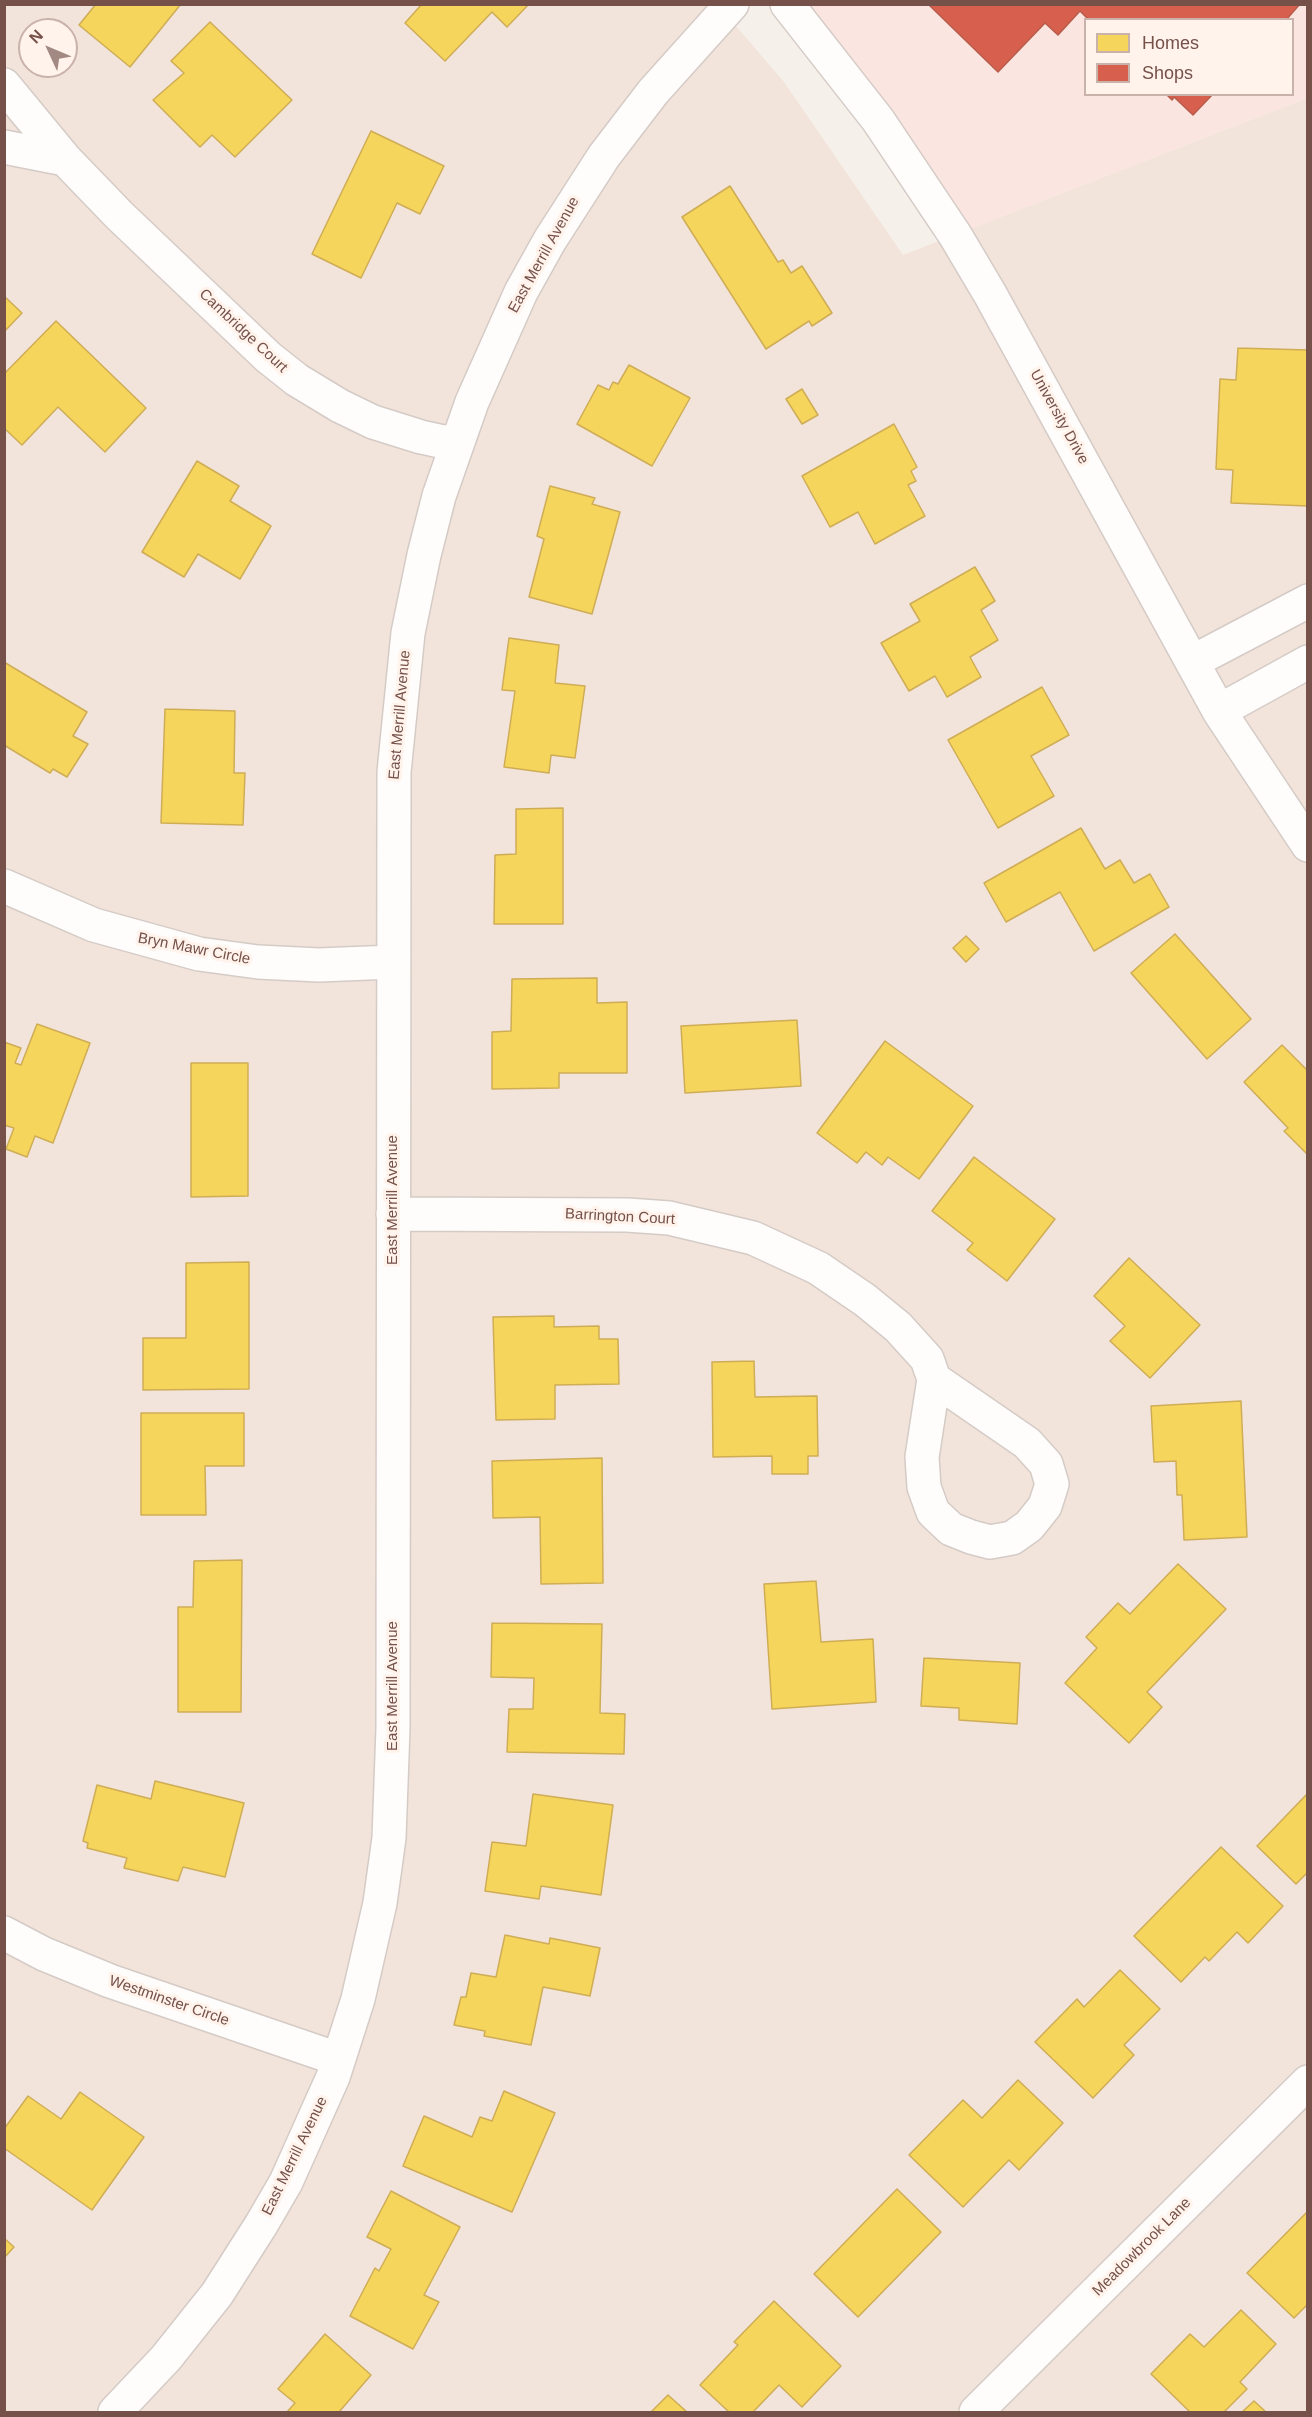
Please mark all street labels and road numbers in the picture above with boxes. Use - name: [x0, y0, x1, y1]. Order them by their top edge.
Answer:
- street label: East Merrill Avenue: [505, 194, 583, 316]
- street label: Cambridge Court: [195, 285, 291, 377]
- street label: University Drive: [1026, 367, 1092, 467]
- street label: East Merrill Avenue: [385, 650, 415, 780]
- street label: Bryn Mawr Circle: [136, 929, 252, 969]
- street label: East Merrill Avenue: [384, 1135, 402, 1265]
- street label: Barrington Court: [565, 1205, 675, 1229]
- street label: East Merrill Avenue: [384, 1621, 402, 1751]
- street label: Westminster Circle: [107, 1972, 231, 2030]
- street label: East Merrill Avenue: [258, 2094, 332, 2218]
- street label: Meadowbrook Lane: [1089, 2194, 1195, 2300]

